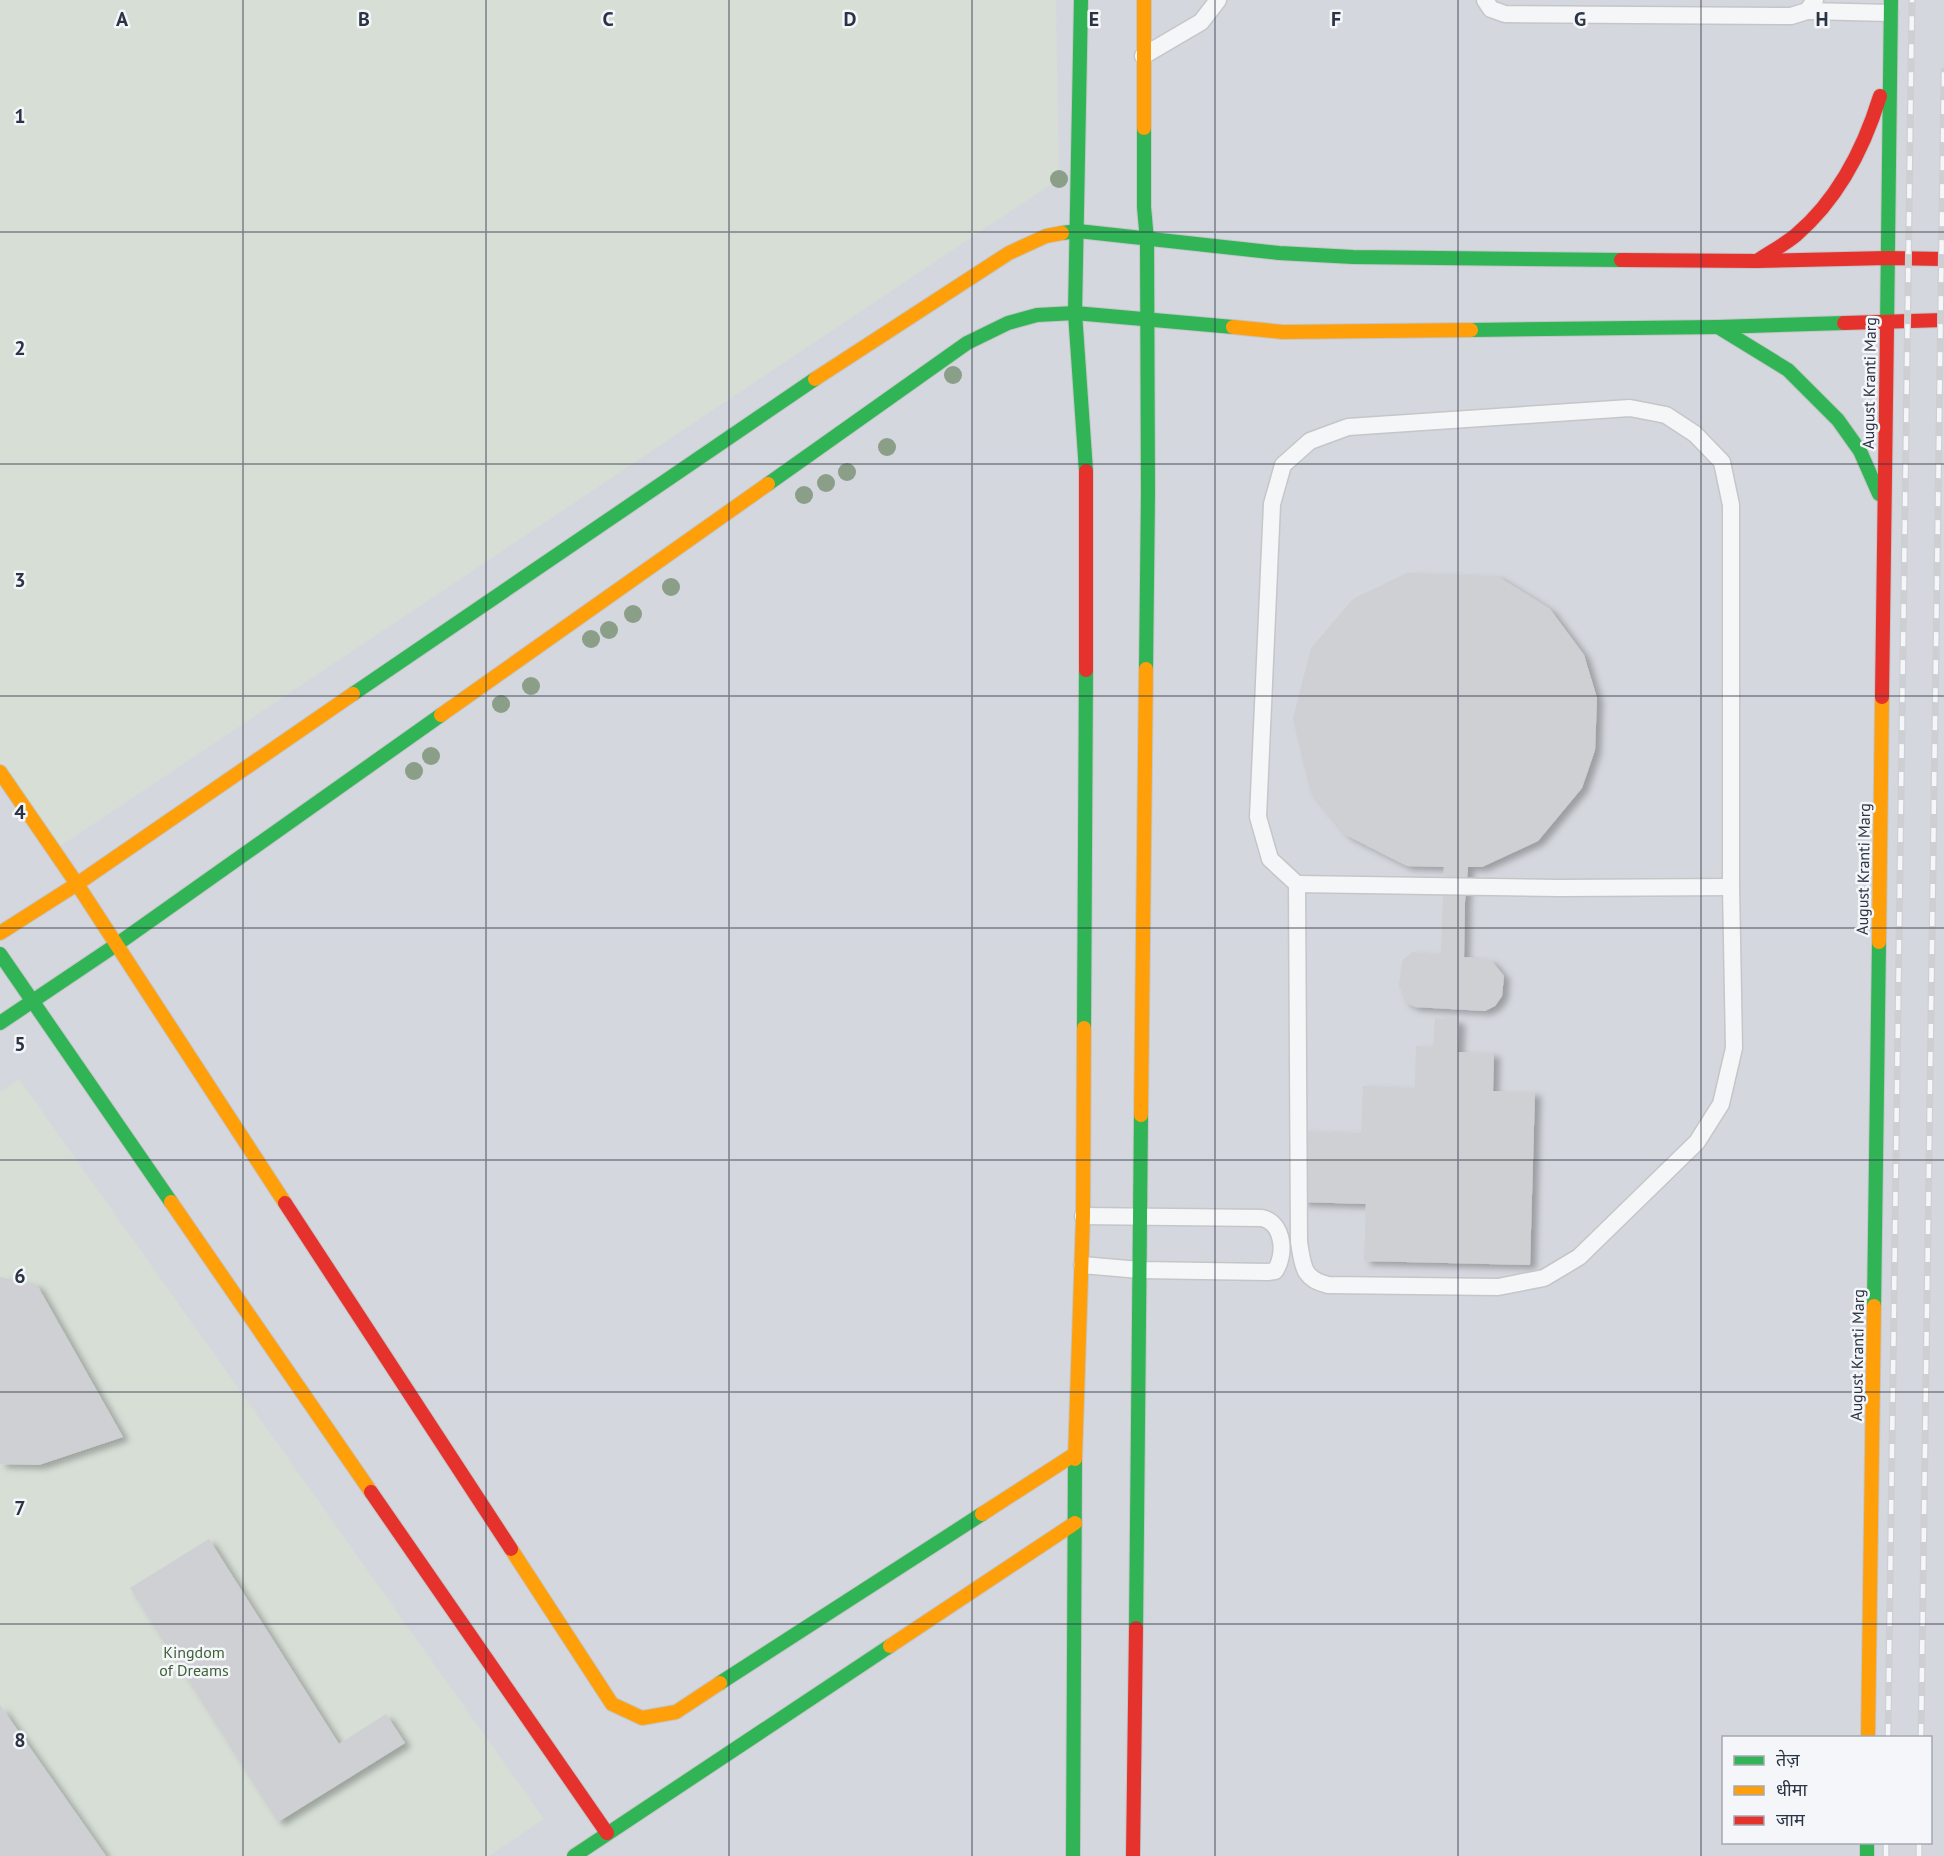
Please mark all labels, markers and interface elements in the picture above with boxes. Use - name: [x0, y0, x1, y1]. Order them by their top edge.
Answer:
- text: A: [116, 6, 129, 32]
- text: B: [358, 6, 370, 32]
- text: C: [602, 6, 614, 32]
- text: D: [844, 6, 857, 32]
- text: E: [1089, 6, 1099, 32]
- text: F: [1331, 6, 1341, 32]
- text: G: [1574, 6, 1586, 32]
- text: H: [1815, 6, 1829, 32]
- text: 1: [14, 103, 26, 129]
- street label: August Kranti Marg: [1858, 317, 1880, 449]
- text: 2: [14, 335, 26, 361]
- text: 3: [14, 567, 26, 593]
- text: 4: [14, 799, 26, 825]
- street label: August Kranti Marg: [1852, 803, 1874, 935]
- text: 5: [14, 1031, 26, 1057]
- text: 6: [14, 1263, 26, 1289]
- street label: August Kranti Marg: [1846, 1289, 1868, 1421]
- text: 7: [14, 1495, 26, 1521]
- park label: Kingdom of Dreams: [159, 1642, 229, 1680]
- text: 8: [14, 1727, 26, 1753]
- legend: [1722, 1736, 1932, 1844]
- text: तेज़: [1776, 1748, 1800, 1771]
- text: धीमा: [1776, 1778, 1807, 1801]
- text: जाम: [1776, 1808, 1806, 1831]

